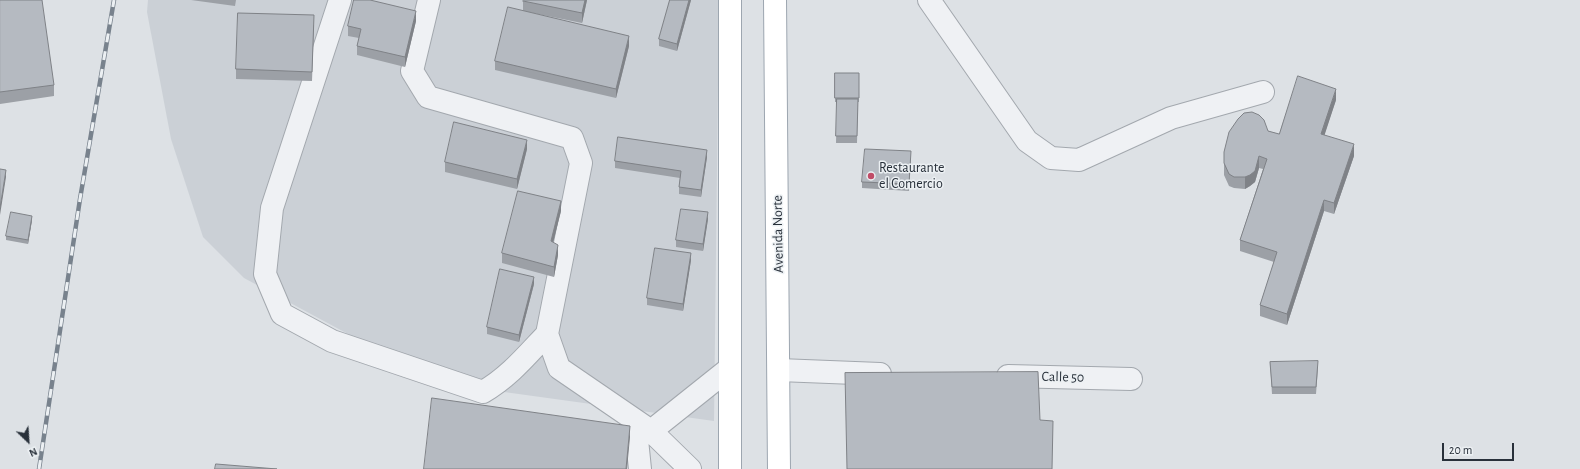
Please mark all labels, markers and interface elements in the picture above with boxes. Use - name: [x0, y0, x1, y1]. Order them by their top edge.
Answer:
- place label: Restaurante el Comercio: [879, 160, 944, 192]
- marker: Restaurante el Comercio: [866, 171, 876, 181]
- street label: Avenida Norte: [769, 195, 787, 273]
- street label: Calle 50: [1042, 368, 1084, 386]
- north arrow: [8, 421, 48, 461]
- scale bar: [1444, 435, 1516, 461]
- text: 20 m: [1449, 444, 1472, 456]
- text: N: [27, 446, 39, 459]

